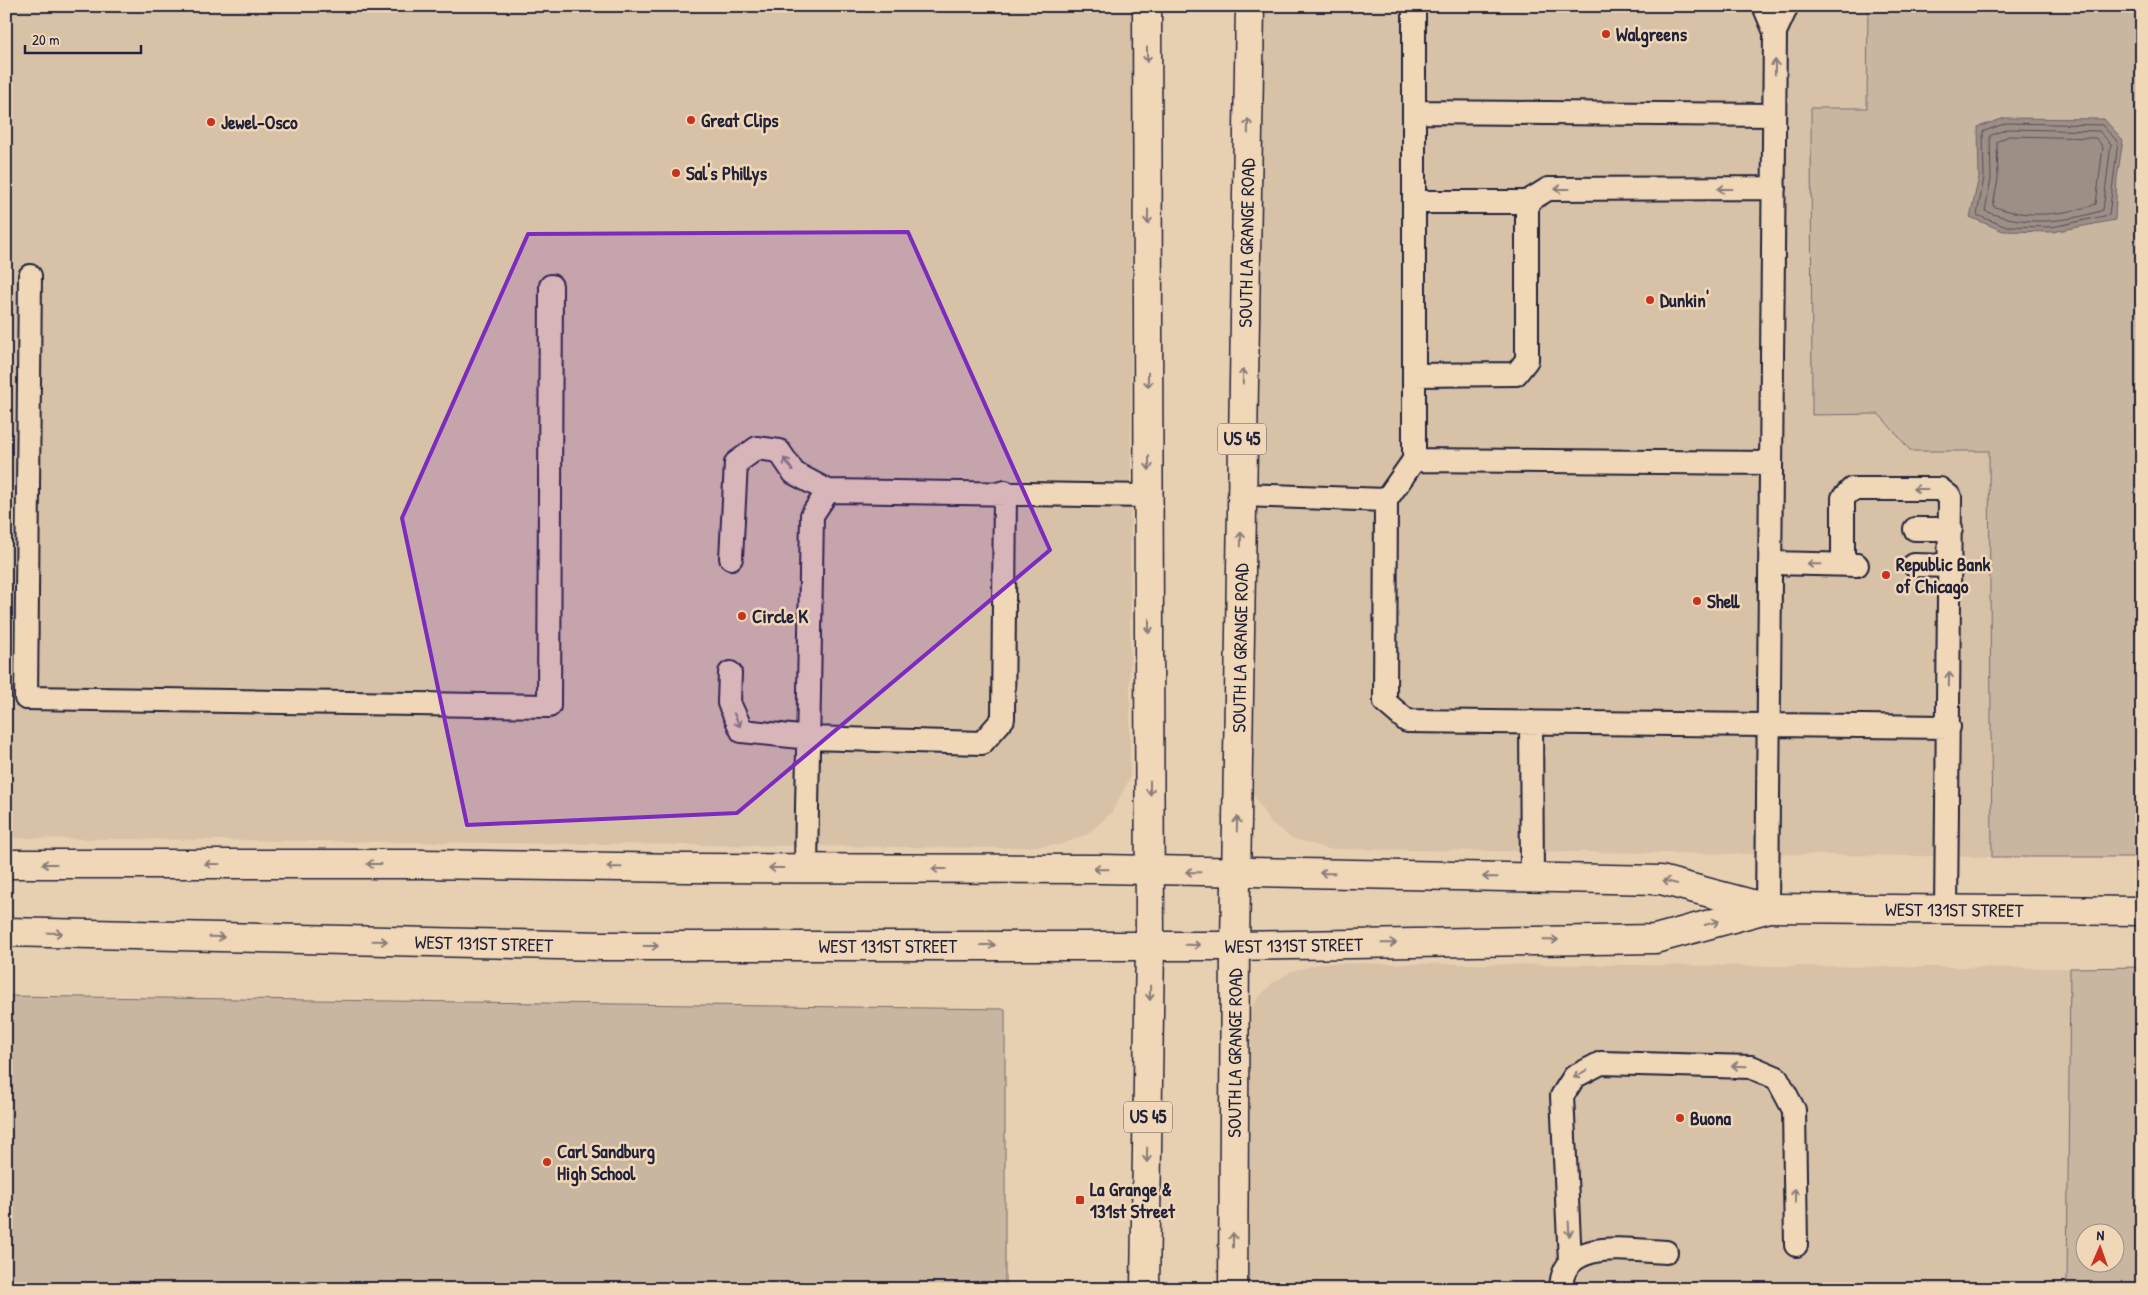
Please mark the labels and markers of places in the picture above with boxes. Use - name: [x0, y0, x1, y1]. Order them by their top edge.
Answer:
- place label: Walgreens: [1616, 21, 1688, 48]
- marker: Walgreens: [1600, 28, 1612, 40]
- place label: Great Clips: [701, 107, 779, 134]
- place label: Jewel-Osco: [221, 109, 298, 135]
- marker: Great Clips: [685, 114, 697, 126]
- marker: Jewel-Osco: [205, 116, 217, 128]
- place label: Sal's Phillys: [686, 160, 768, 187]
- marker: Sal's Phillys: [670, 167, 682, 179]
- place label: Dunkin': [1660, 287, 1709, 313]
- marker: Dunkin': [1644, 294, 1656, 306]
- place label: Republic Bank of Chicago: [1896, 551, 1990, 600]
- marker: Republic Bank of Chicago: [1880, 569, 1892, 581]
- place label: Shell: [1707, 588, 1740, 614]
- marker: Shell: [1691, 595, 1703, 607]
- place label: Circle K: [752, 603, 808, 629]
- marker: Circle K: [736, 610, 748, 622]
- place label: Buona: [1690, 1105, 1731, 1131]
- marker: Buona: [1674, 1112, 1686, 1124]
- place label: Carl Sandburg High School: [557, 1138, 656, 1187]
- marker: Carl Sandburg High School: [541, 1156, 553, 1168]
- place label: La Grange & 131st Street: [1090, 1176, 1176, 1224]
- marker: La Grange & 131st Street: [1074, 1194, 1086, 1206]

